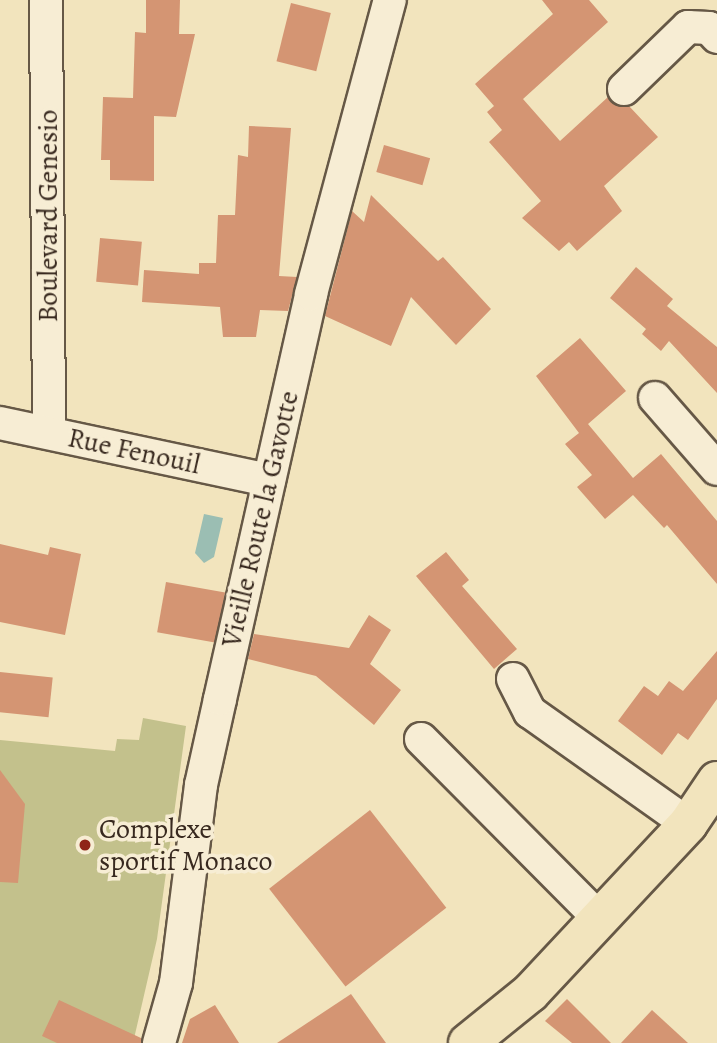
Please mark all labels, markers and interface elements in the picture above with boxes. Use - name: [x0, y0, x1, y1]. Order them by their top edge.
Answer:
- street label: Boulevard Genesio: [31, 110, 65, 322]
- street label: Vieille Route la Gavotte: [214, 388, 306, 650]
- street label: Rue Fenouil: [65, 421, 203, 481]
- place label: Complexe sportif Monaco: [99, 812, 273, 878]
- marker: Complexe sportif Monaco: [77, 837, 93, 853]

